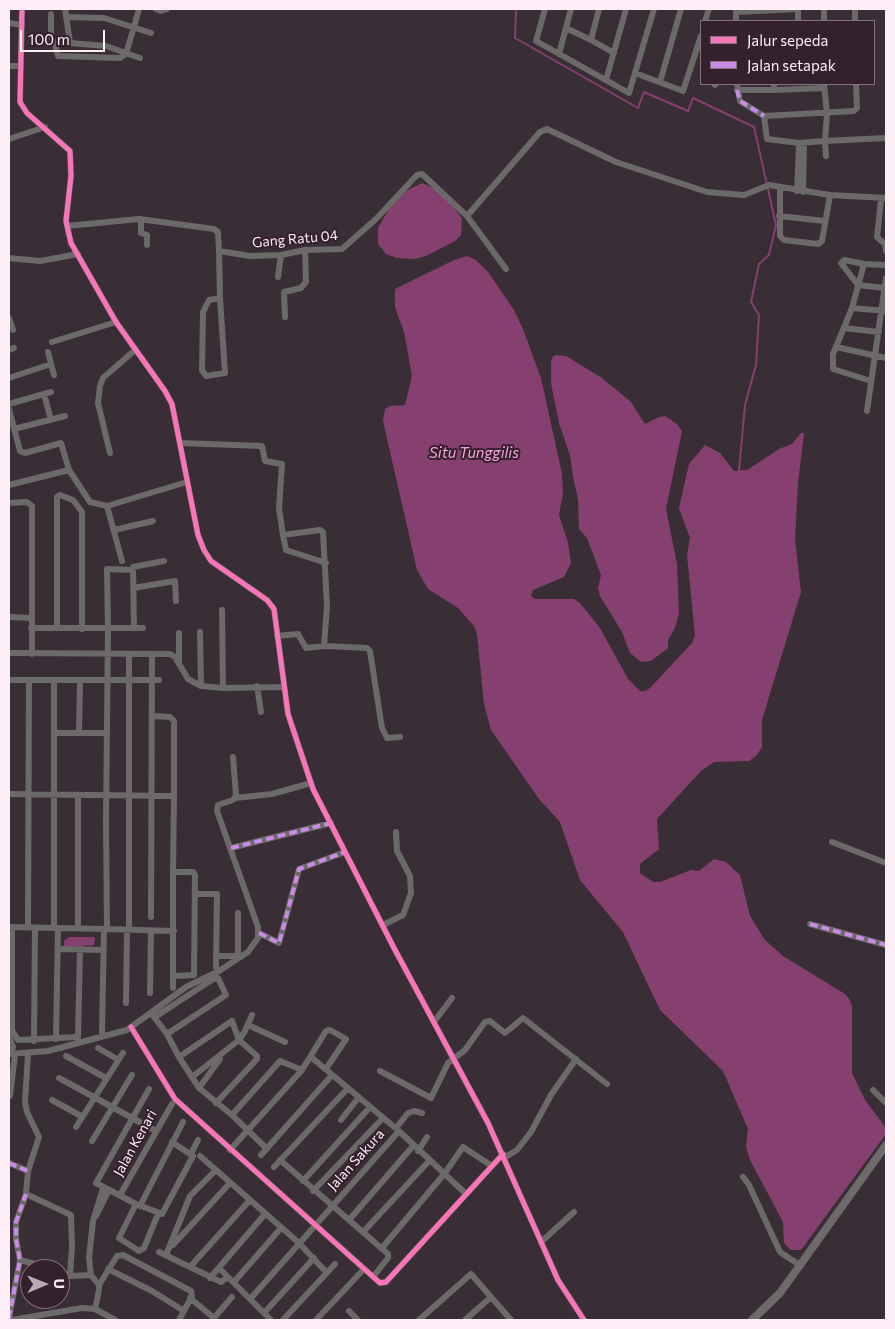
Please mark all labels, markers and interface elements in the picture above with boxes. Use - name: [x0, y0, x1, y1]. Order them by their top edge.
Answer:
- scale bar: [22, 20, 108, 52]
- legend: [700, 20, 875, 85]
- text: 100 m: [28, 30, 70, 48]
- text: Jalur sepeda: [747, 31, 828, 49]
- text: Jalan setapak: [747, 56, 836, 74]
- street label: Gang Ratu 04: [251, 227, 339, 251]
- water label: Situ Tunggilis: [429, 444, 519, 462]
- street label: Jalan Kenari: [110, 1107, 160, 1179]
- street label: Jalan Sakura: [324, 1126, 388, 1194]
- north arrow: [20, 1259, 70, 1309]
- text: U: [51, 1278, 68, 1289]

